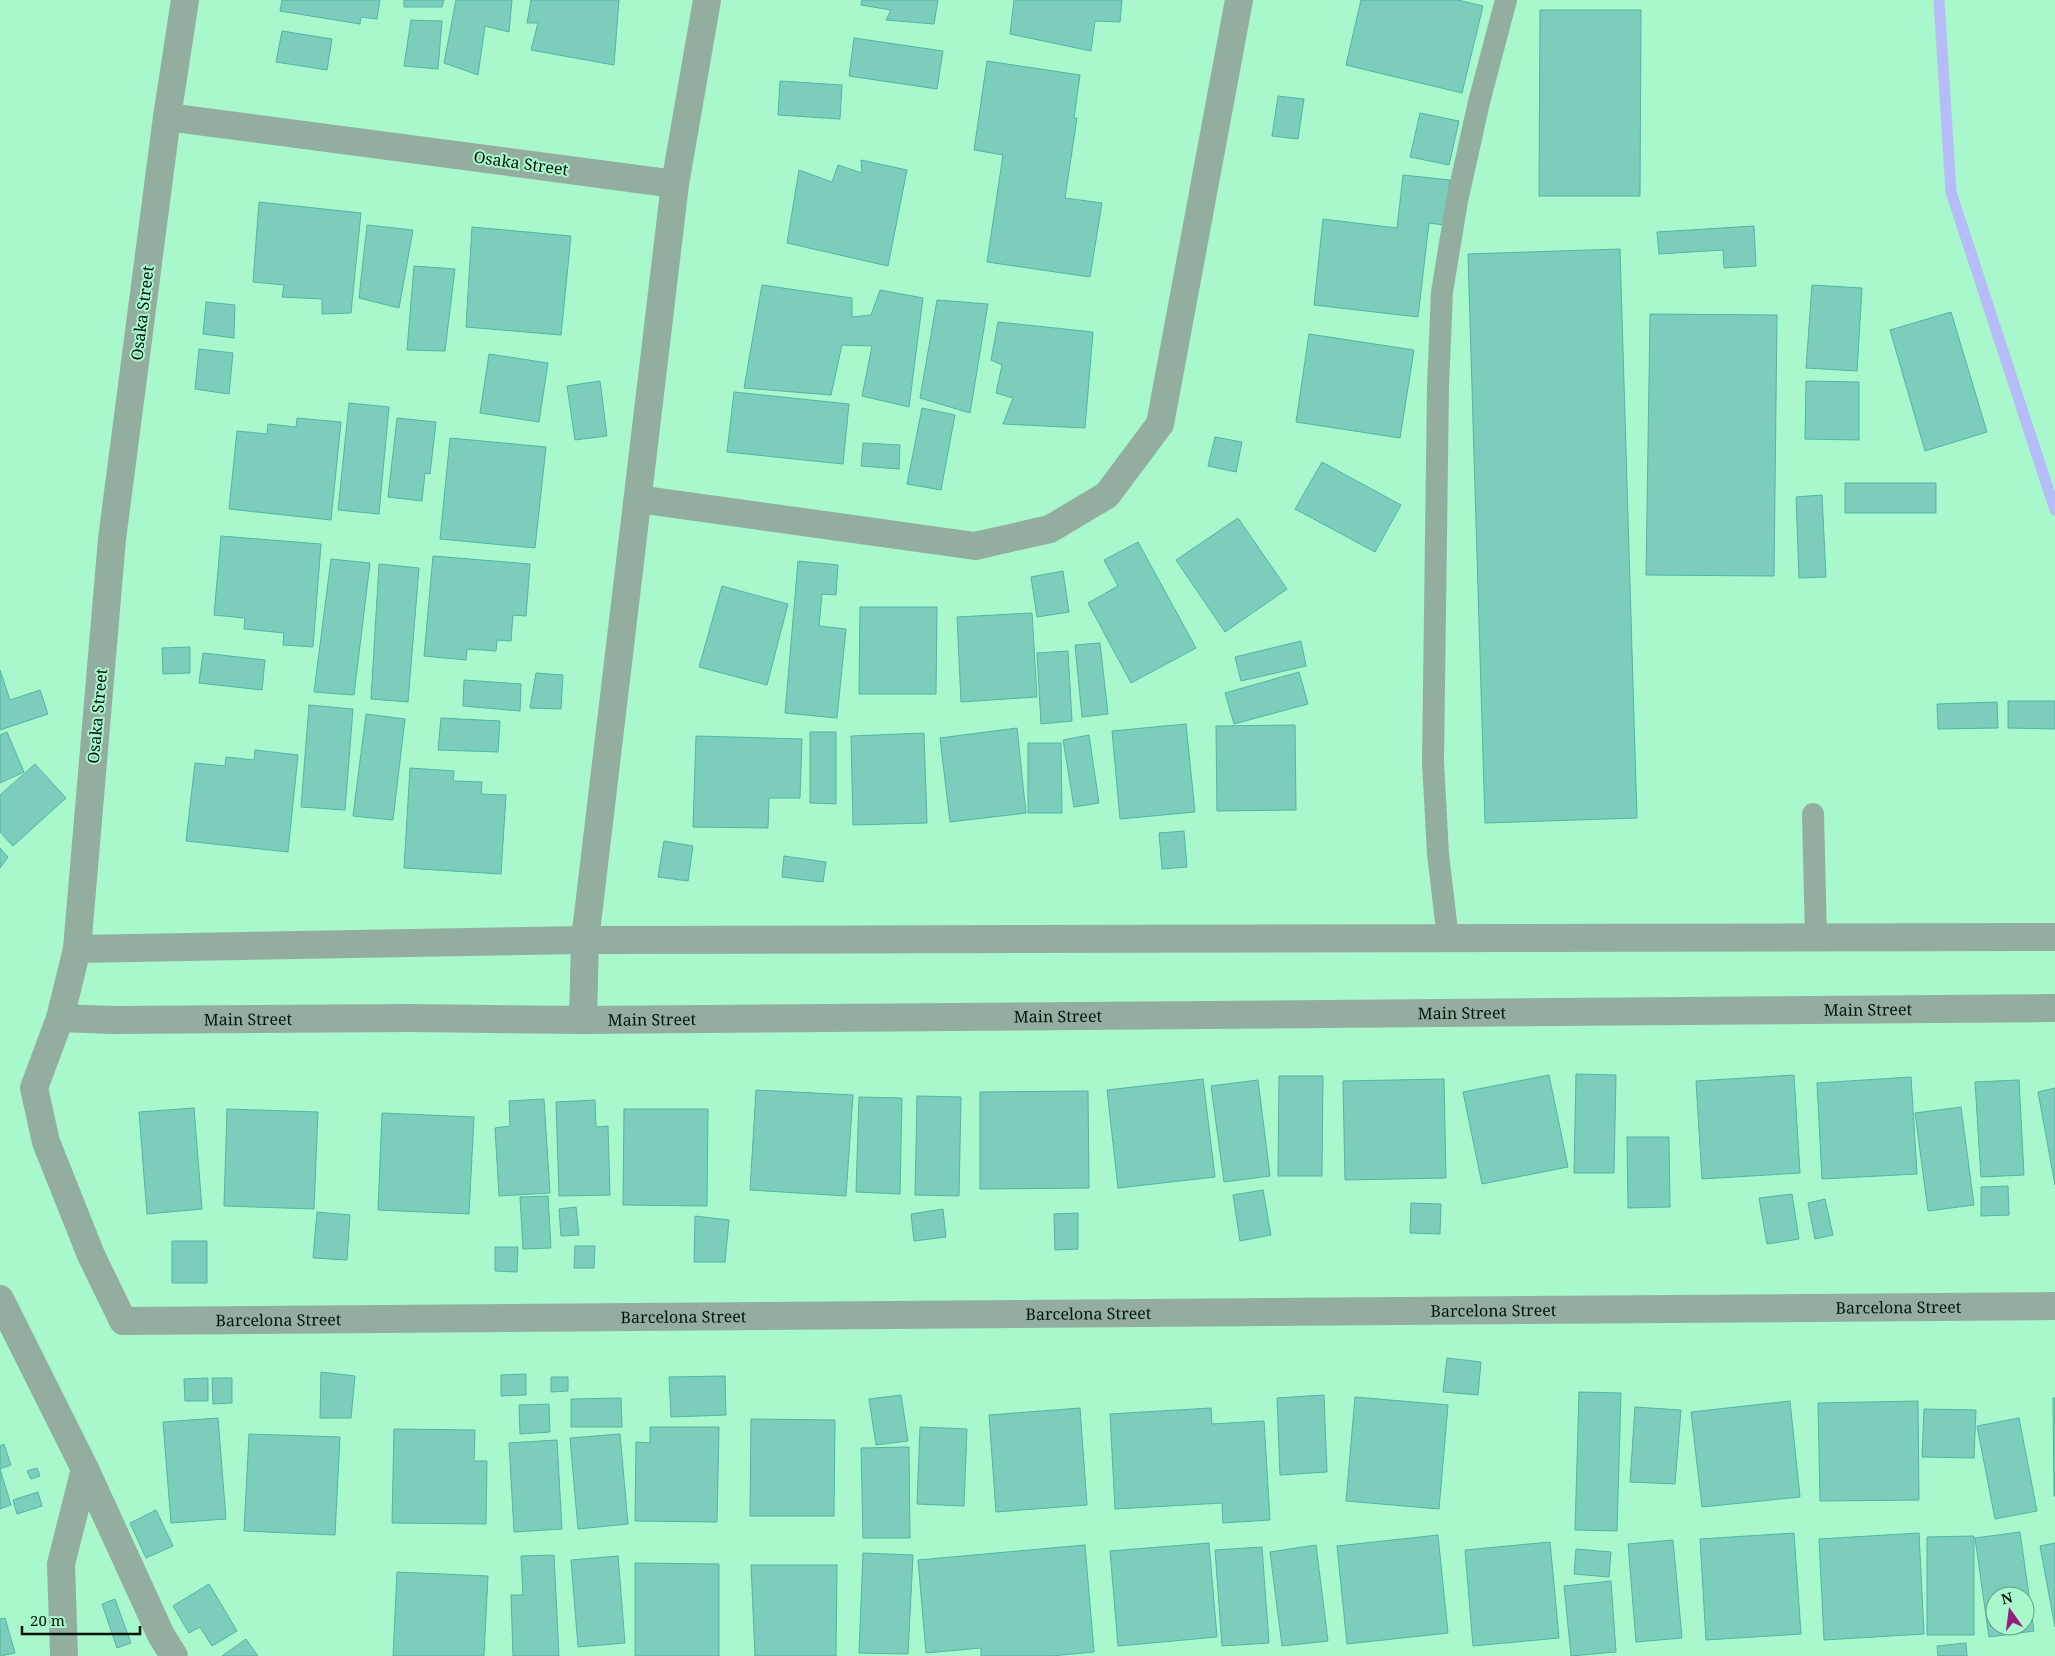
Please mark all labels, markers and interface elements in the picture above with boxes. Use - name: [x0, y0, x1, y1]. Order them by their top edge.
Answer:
- street label: Osaka Street: [472, 145, 570, 181]
- street label: Osaka Street: [125, 264, 159, 362]
- street label: Osaka Street: [82, 667, 112, 764]
- street label: Main Street: [1824, 998, 1913, 1021]
- street label: Main Street: [1418, 1001, 1507, 1024]
- street label: Main Street: [1014, 1005, 1103, 1027]
- street label: Main Street: [204, 1008, 293, 1030]
- street label: Main Street: [608, 1008, 697, 1031]
- street label: Barcelona Street: [1835, 1296, 1962, 1319]
- street label: Barcelona Street: [1430, 1299, 1557, 1322]
- street label: Barcelona Street: [1025, 1302, 1152, 1325]
- street label: Barcelona Street: [620, 1305, 747, 1328]
- street label: Barcelona Street: [215, 1308, 342, 1331]
- north arrow: [1985, 1586, 2035, 1636]
- text: N: [1999, 1587, 2014, 1608]
- scale bar: [22, 1604, 140, 1636]
- text: 20 m: [30, 1610, 65, 1630]

